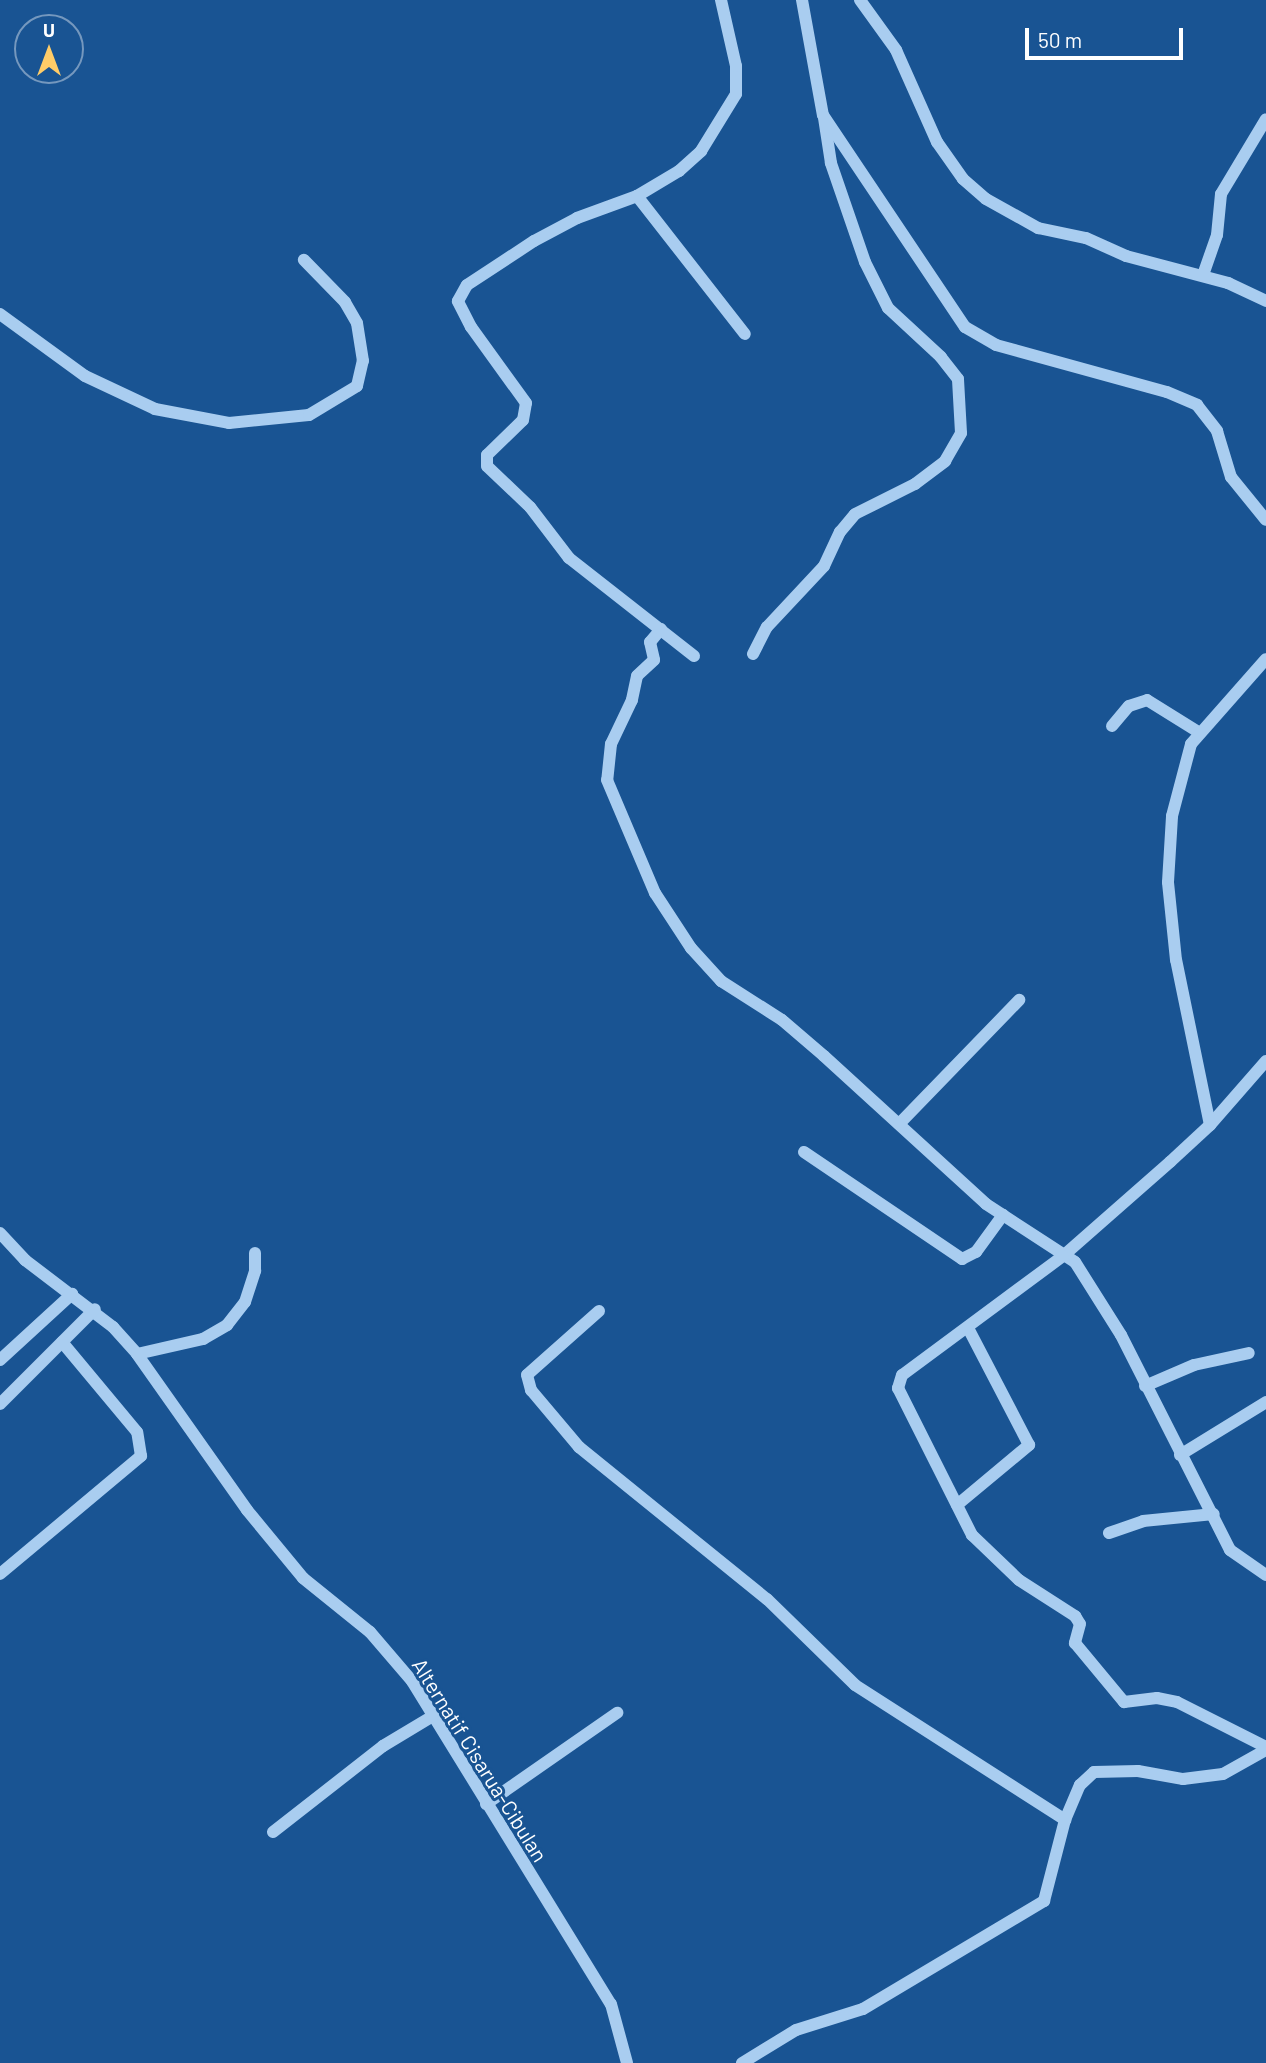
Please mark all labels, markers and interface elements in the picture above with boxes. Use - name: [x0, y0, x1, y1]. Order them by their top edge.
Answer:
- north arrow: [14, 14, 84, 84]
- scale bar: [1028, 14, 1186, 58]
- text: U: [43, 18, 55, 41]
- text: 50 m: [1038, 27, 1082, 52]
- street label: Alternatif Cisarua-Cibulan: [407, 1654, 553, 1866]

